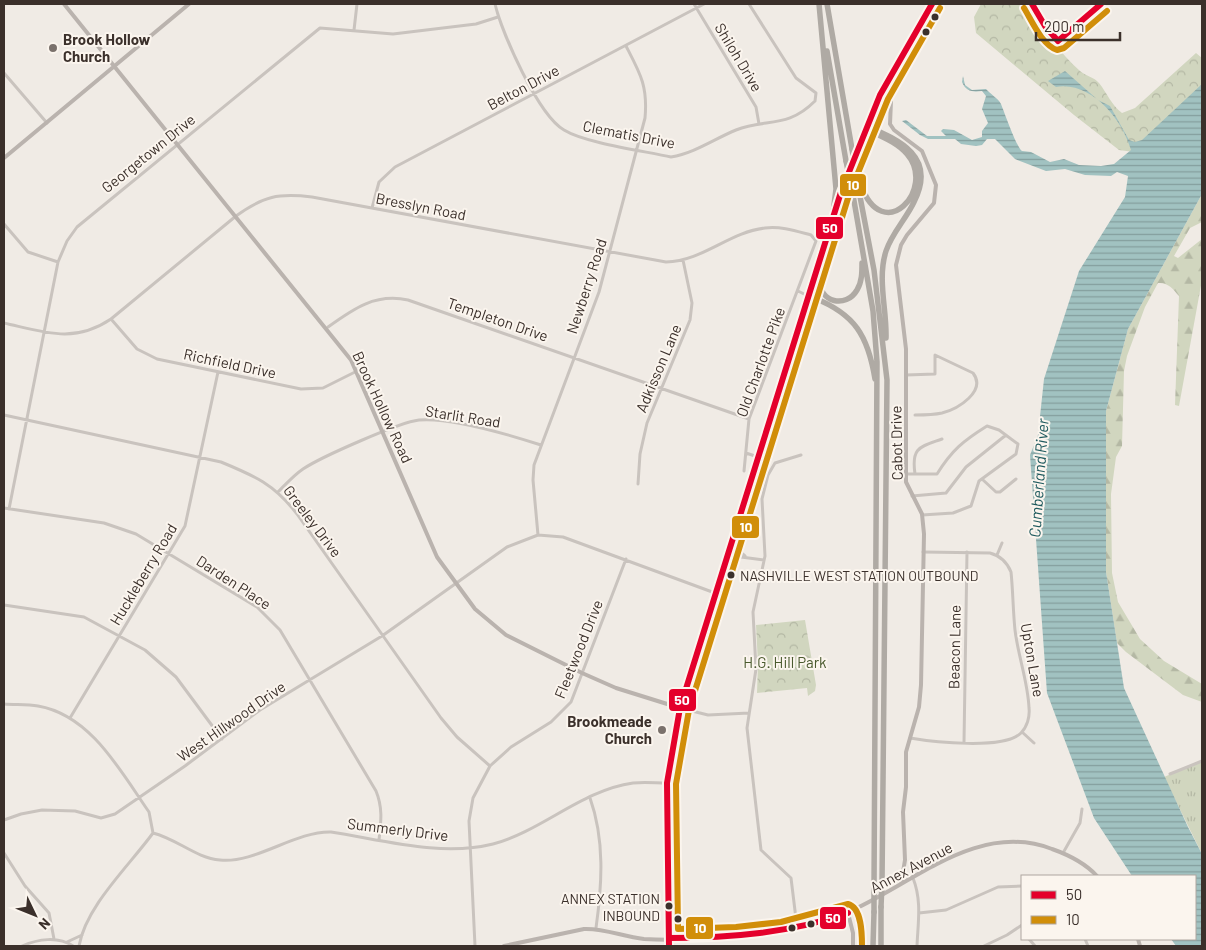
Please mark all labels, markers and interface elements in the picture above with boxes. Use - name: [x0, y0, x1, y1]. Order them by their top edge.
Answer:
- scale bar: [1036, 10, 1120, 42]
- unlabelled marker: [930, 12, 940, 22]
- text: 200 m: [1044, 17, 1084, 35]
- street label: Shiloh Drive: [712, 19, 766, 95]
- unlabelled marker: [921, 27, 931, 37]
- place label: Brook Hollow Church: [63, 30, 151, 65]
- marker: Brook Hollow Church: [47, 42, 59, 54]
- street label: Belton Drive: [484, 61, 562, 113]
- street label: Georgetown Drive: [98, 110, 198, 196]
- street label: Clematis Drive: [581, 116, 677, 152]
- line badge: 10: [839, 173, 867, 197]
- text: 10: [847, 176, 859, 193]
- street label: Bresslyn Road: [374, 188, 468, 224]
- line badge: 50: [815, 216, 844, 240]
- text: 50: [822, 219, 838, 236]
- street label: Newberry Road: [562, 236, 610, 336]
- street label: Templeton Drive: [445, 293, 551, 345]
- street label: Old Charlotte Pike: [732, 305, 788, 419]
- street label: Adkisson Lane: [631, 321, 685, 415]
- street label: Richfield Drive: [182, 344, 278, 382]
- street label: Brook Hollow Road: [349, 348, 417, 466]
- street label: Starlit Road: [424, 401, 502, 431]
- street label: Cabot Drive: [886, 405, 906, 481]
- water label: Cumberland River: [1024, 417, 1052, 538]
- street label: Greeley Drive: [280, 482, 346, 560]
- line badge: 10: [731, 515, 760, 539]
- text: 10: [740, 518, 752, 535]
- street label: Huckleberry Road: [106, 520, 180, 628]
- street label: Darden Place: [193, 551, 275, 613]
- place label: NASHVILLE WEST STATION OUTBOUND: [740, 567, 978, 584]
- marker: NASHVILLE WEST STATION OUTBOUND: [726, 570, 736, 580]
- street label: Fleetwood Drive: [550, 597, 606, 701]
- street label: Beacon Lane: [944, 605, 964, 689]
- street label: Upton Lane: [1018, 622, 1048, 698]
- park label: H.G. Hill Park: [743, 653, 827, 671]
- street label: West Hillwood Drive: [173, 677, 289, 765]
- line badge: 50: [668, 688, 697, 712]
- text: 50: [674, 691, 690, 708]
- place label: Brookmeade Church: [567, 712, 652, 747]
- marker: Brookmeade Church: [656, 724, 668, 736]
- street label: Summerly Drive: [346, 814, 450, 844]
- street label: Annex Avenue: [867, 838, 955, 896]
- legend: [1021, 875, 1196, 940]
- text: 50: [1066, 885, 1082, 903]
- north arrow: [10, 890, 60, 940]
- place label: ANNEX STATION INBOUND: [561, 890, 660, 924]
- marker: ANNEX STATION INBOUND: [664, 901, 674, 911]
- line badge: 50: [819, 906, 847, 930]
- text: 50: [825, 909, 841, 926]
- text: 10: [1066, 910, 1080, 928]
- unlabelled marker: [673, 914, 683, 924]
- text: N: [35, 915, 54, 933]
- line badge: 10: [685, 916, 714, 940]
- text: 10: [694, 919, 706, 936]
- unlabelled marker: [806, 919, 816, 929]
- unlabelled marker: [787, 923, 797, 933]

